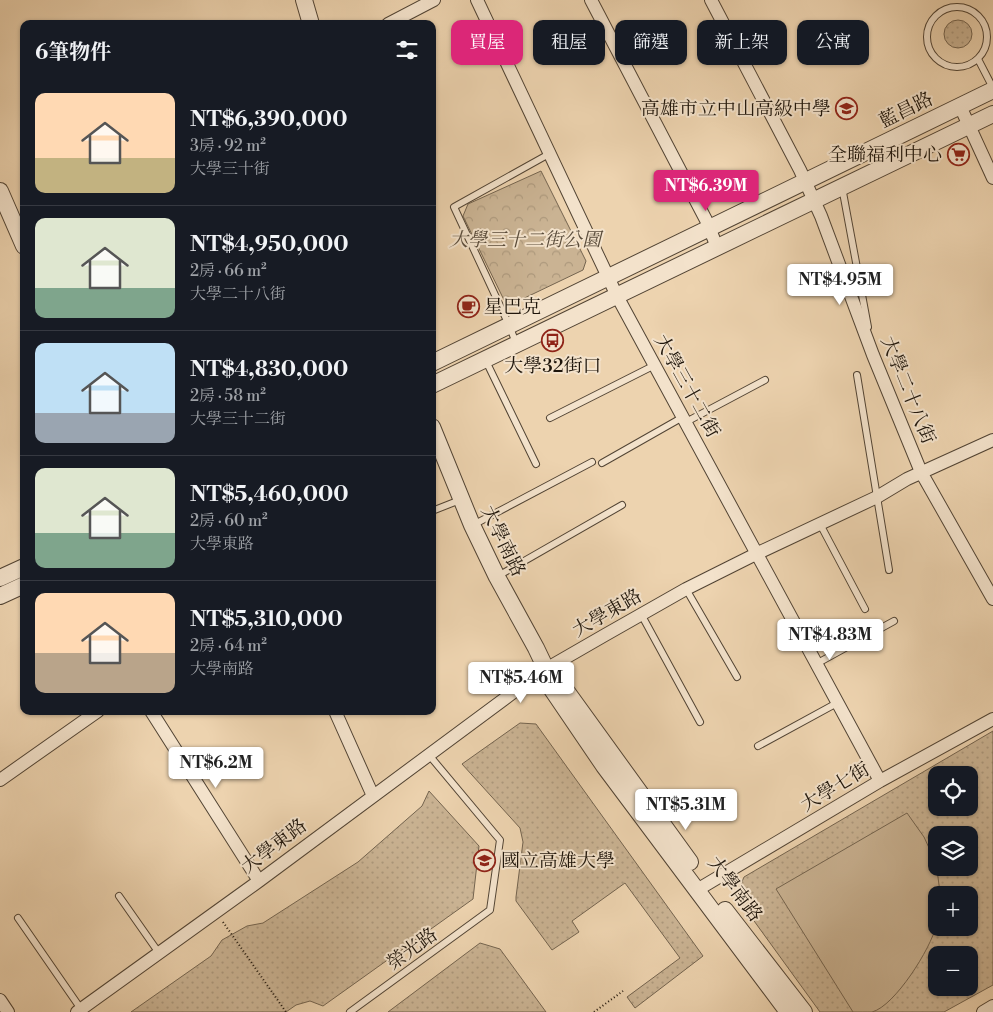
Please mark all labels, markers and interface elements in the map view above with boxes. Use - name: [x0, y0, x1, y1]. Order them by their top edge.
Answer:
- chip: 買屋: [451, 20, 523, 65]
- chip: 租屋: [533, 20, 605, 65]
- chip: 篩選: [615, 20, 687, 65]
- chip: 新上架: [697, 20, 787, 65]
- chip: 公寓: [797, 20, 869, 65]
- icon: filters: [393, 36, 421, 64]
- text: 6筆物件: [35, 40, 111, 66]
- street label: 藍昌路: [875, 87, 937, 133]
- place label: 高雄市立中山高級中學: [641, 97, 831, 121]
- school or university icon: 高雄市立中山高級中學: [835, 97, 859, 121]
- text: NT$6,390,000: [190, 107, 347, 133]
- icon: home: [75, 113, 135, 173]
- text: 3房 · 92 m²: [190, 136, 266, 156]
- place label: 全聯福利中心: [828, 143, 942, 167]
- supermarket icon: 全聯福利中心: [946, 143, 970, 167]
- text: 大學三十街: [190, 159, 270, 179]
- pin: NT$6.39M: [654, 170, 758, 212]
- text: NT$6.39M: [665, 176, 747, 196]
- park label: 大學三十二街公園: [449, 228, 604, 252]
- text: NT$4,950,000: [190, 232, 349, 258]
- icon: home: [75, 238, 135, 298]
- text: 2房 · 66 m²: [190, 261, 267, 281]
- pin: NT$4.95M: [788, 264, 892, 306]
- text: NT$4.95M: [798, 270, 882, 290]
- text: 大學二十八街: [190, 284, 286, 304]
- cafe icon: 星巴克: [456, 295, 480, 319]
- place label: 星巴克: [484, 295, 541, 319]
- bus stop icon: 大學32街口: [541, 328, 565, 352]
- street label: 大學三十二街: [649, 330, 725, 442]
- street label: 大學二十八街: [876, 333, 940, 447]
- place label: 大學32街口: [504, 354, 602, 378]
- text: NT$4,830,000: [190, 357, 348, 383]
- icon: home: [75, 363, 135, 423]
- text: 2房 · 58 m²: [190, 386, 266, 406]
- text: 大學三十二街: [190, 409, 286, 429]
- text: NT$5,460,000: [190, 482, 349, 508]
- icon: home: [75, 488, 135, 548]
- street label: 大學南路: [476, 502, 530, 580]
- text: 2房 · 60 m²: [190, 511, 268, 531]
- text: 大學東路: [190, 534, 254, 554]
- street label: 大學東路: [568, 584, 646, 642]
- text: NT$5,310,000: [190, 607, 343, 633]
- icon: home: [75, 613, 135, 673]
- pin: NT$4.83M: [778, 618, 882, 661]
- text: NT$4.83M: [788, 625, 872, 645]
- text: 2房 · 64 m²: [190, 636, 267, 656]
- text: 大學南路: [190, 659, 254, 679]
- pin: NT$5.46M: [469, 662, 573, 704]
- text: NT$5.46M: [479, 668, 563, 688]
- pin: NT$6.2M: [170, 746, 262, 789]
- text: NT$6.2M: [179, 753, 253, 773]
- street label: 大學七街: [796, 757, 874, 817]
- map controls: [928, 766, 978, 996]
- button: locate: [928, 766, 978, 816]
- pin: NT$5.31M: [634, 788, 738, 831]
- text: NT$5.31M: [646, 795, 726, 815]
- street label: 大學東路: [236, 814, 312, 878]
- button: layers: [928, 826, 978, 876]
- school or university icon: 國立高雄大學: [473, 849, 497, 873]
- place label: 國立高雄大學: [501, 849, 615, 873]
- street label: 大學南路: [703, 851, 767, 927]
- button: +: [928, 886, 978, 936]
- street label: 榮光路: [382, 923, 442, 975]
- button: −: [928, 946, 978, 996]

